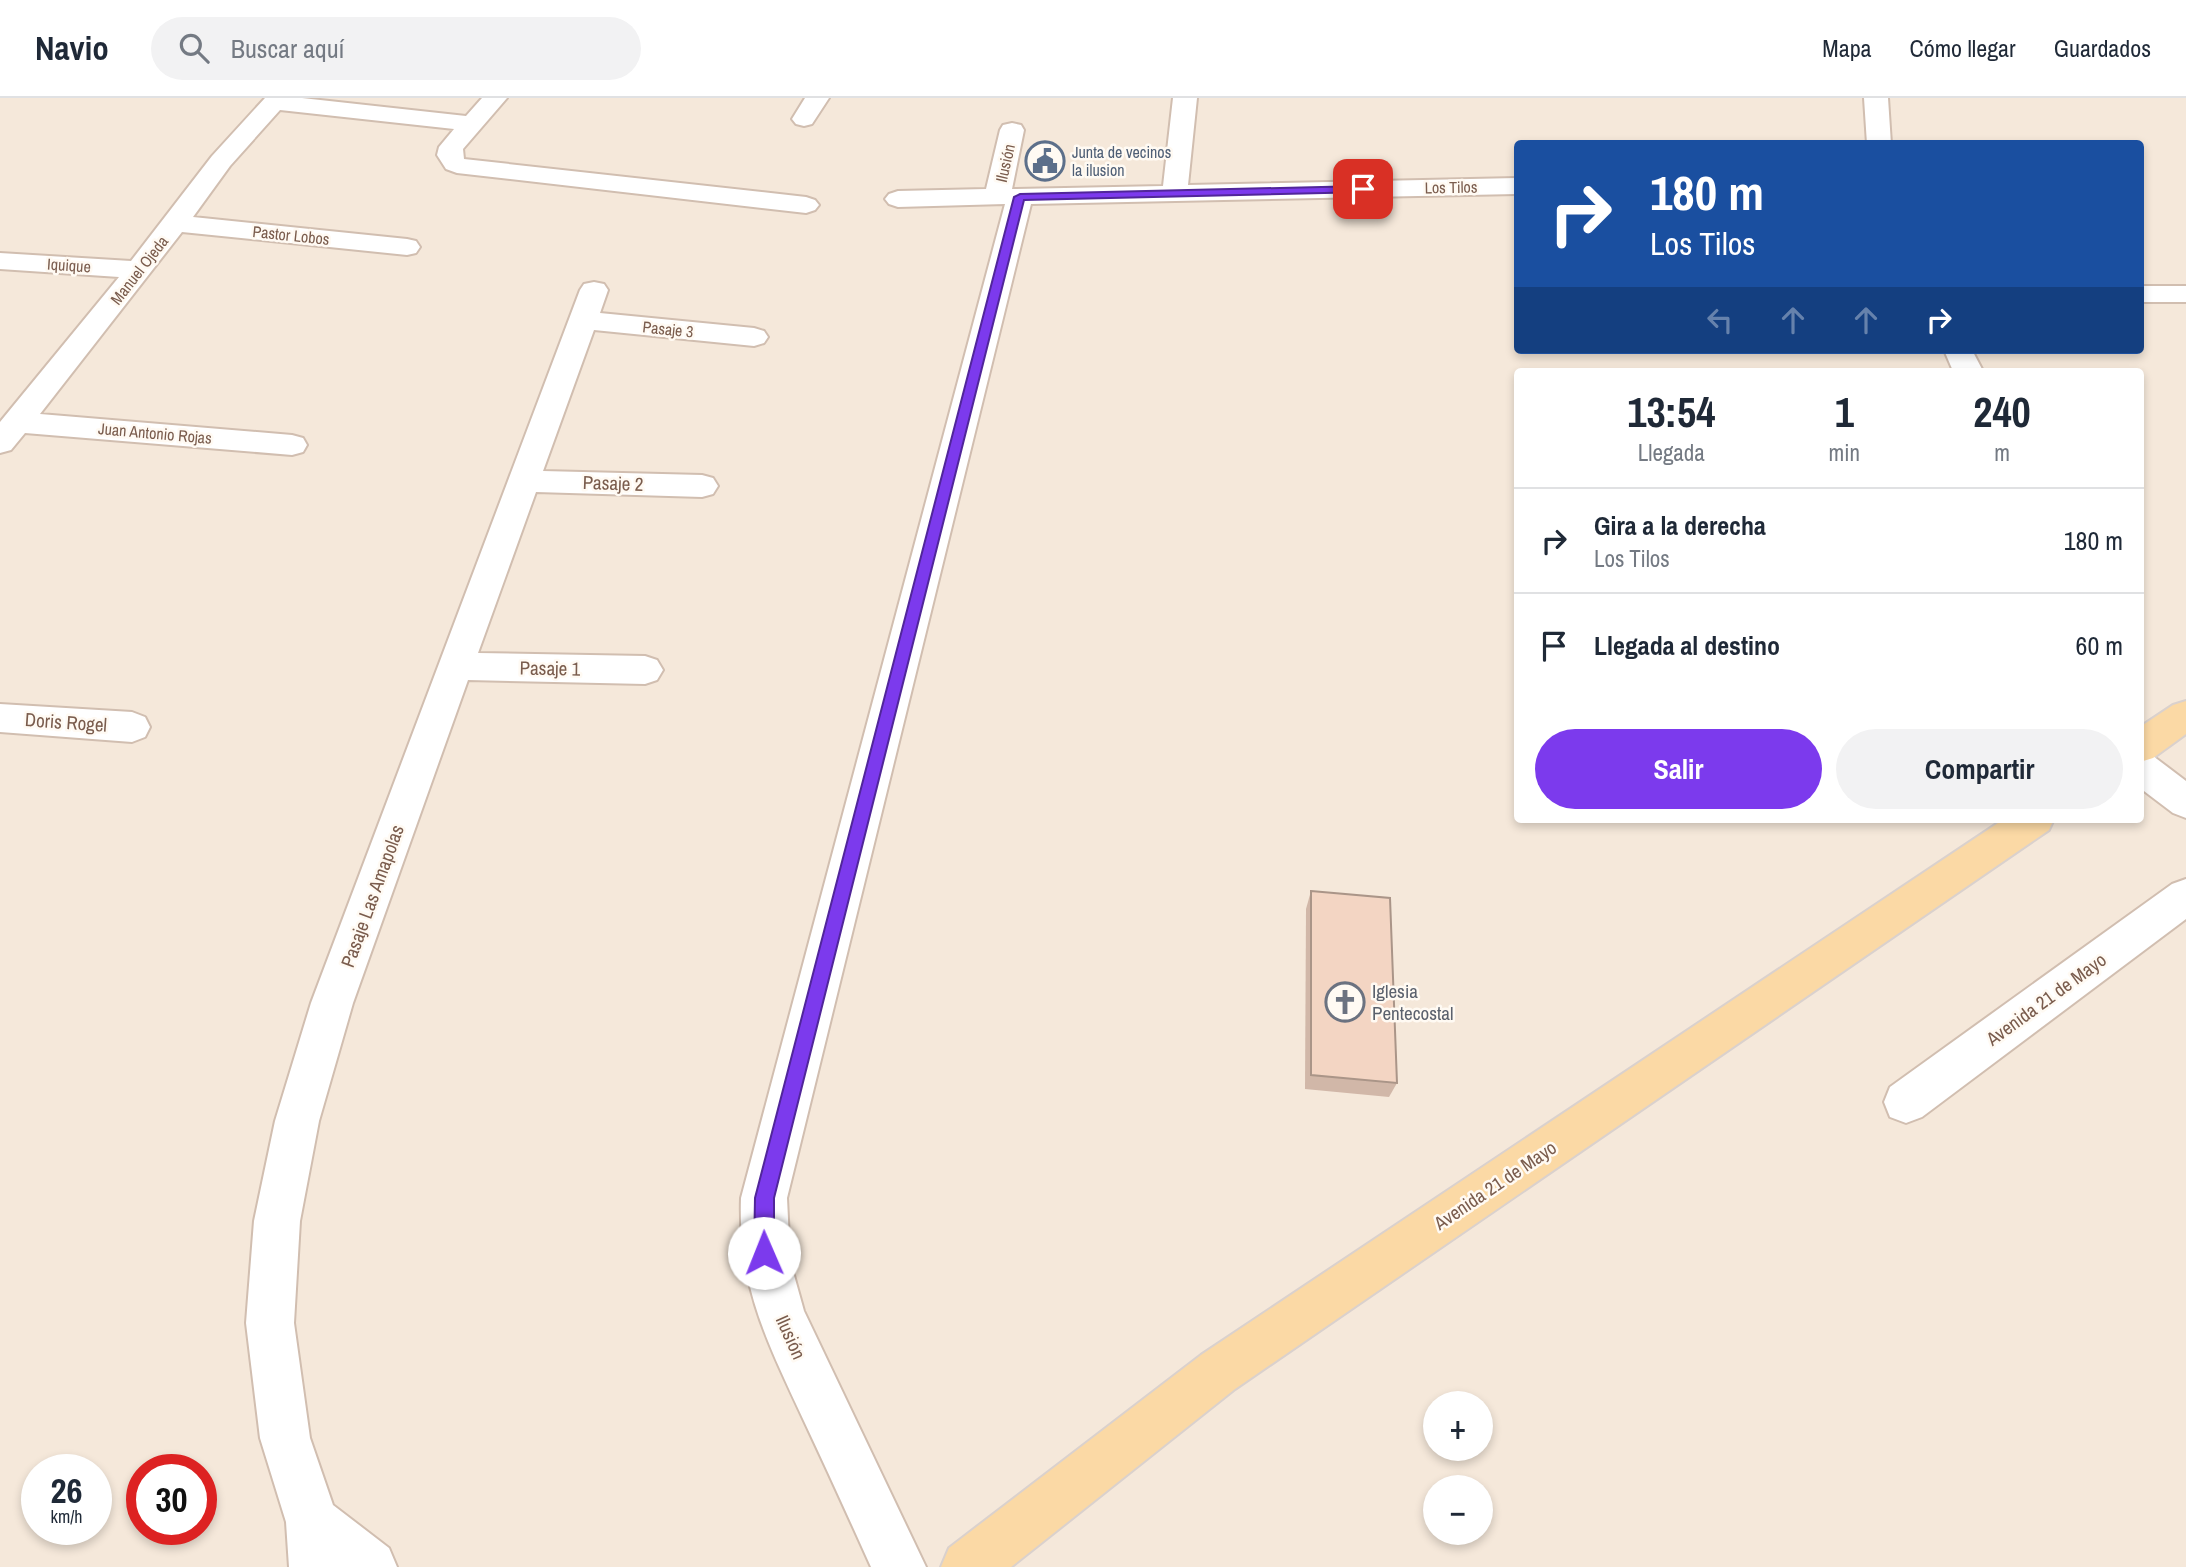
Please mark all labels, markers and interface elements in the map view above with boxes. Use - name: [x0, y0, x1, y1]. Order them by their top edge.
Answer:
- search box: [151, 17, 641, 80]
- text: Navio: [35, 26, 109, 70]
- icon: search: [175, 29, 213, 67]
- text: Buscar aquí: [231, 31, 344, 66]
- text: Mapa: [1822, 32, 1872, 64]
- text: Cómo llegar: [1910, 32, 2016, 64]
- text: Guardados: [2054, 32, 2151, 64]
- public building icon: Junta de vecinos la ilusion: [1024, 140, 1066, 182]
- place label: Junta de vecinos la ilusion: [1072, 141, 1171, 181]
- street label: Ilusión: [990, 142, 1020, 184]
- pin: [1333, 159, 1393, 219]
- text: 180 m: [1650, 159, 1764, 225]
- icon: right: [1535, 168, 1626, 259]
- icon: arrive: [1344, 170, 1382, 208]
- street label: Los Tilos: [1424, 176, 1478, 198]
- street label: Pastor Lobos: [251, 220, 331, 250]
- text: Los Tilos: [1650, 222, 1755, 265]
- street label: Manuel Ojeda: [105, 230, 173, 309]
- street label: Iquique: [46, 252, 92, 278]
- icon: left: [1701, 301, 1739, 339]
- icon: ahead: [1774, 301, 1812, 339]
- icon: ahead: [1847, 301, 1885, 339]
- icon: right: [1920, 301, 1958, 339]
- street label: Pasaje 3: [641, 315, 695, 343]
- text: 13:54: [1627, 384, 1715, 440]
- text: 1: [1835, 384, 1854, 440]
- text: 240: [1973, 384, 2031, 440]
- street label: Juan Antonio Rojas: [97, 417, 213, 449]
- text: Llegada: [1638, 437, 1705, 468]
- text: min: [1829, 437, 1860, 468]
- text: m: [1994, 437, 2010, 468]
- street label: Pasaje 2: [582, 469, 644, 497]
- text: Gira a la derecha: [1594, 508, 1766, 543]
- icon: right: [1535, 522, 1573, 560]
- text: 180 m: [2064, 523, 2123, 558]
- text: Los Tilos: [1594, 543, 1670, 574]
- icon: arrive: [1535, 627, 1573, 665]
- text: Llegada al destino: [1594, 628, 1780, 663]
- text: 60 m: [2076, 628, 2123, 663]
- street label: Pasaje 1: [519, 654, 581, 682]
- street label: Doris Rogel: [24, 706, 108, 738]
- button: Salir: [1535, 729, 1822, 809]
- button: Compartir: [1836, 729, 2123, 809]
- street label: Pasaje Las Amapolas: [334, 821, 410, 971]
- street label: Avenida 21 de Mayo: [1980, 947, 2111, 1052]
- place label: Iglesia Pentecostal: [1372, 978, 1453, 1026]
- church icon: Iglesia Pentecostal: [1324, 981, 1366, 1023]
- street label: Avenida 21 de Mayo: [1428, 1134, 1561, 1236]
- position arrow: [727, 1216, 801, 1290]
- street label: Ilusión: [770, 1311, 812, 1363]
- map controls: [1423, 1391, 1493, 1545]
- button: +: [1423, 1391, 1493, 1461]
- speed limit sign: 30: [126, 1454, 217, 1545]
- text: 26: [51, 1467, 82, 1514]
- button: −: [1423, 1475, 1493, 1545]
- text: km/h: [51, 1504, 83, 1529]

